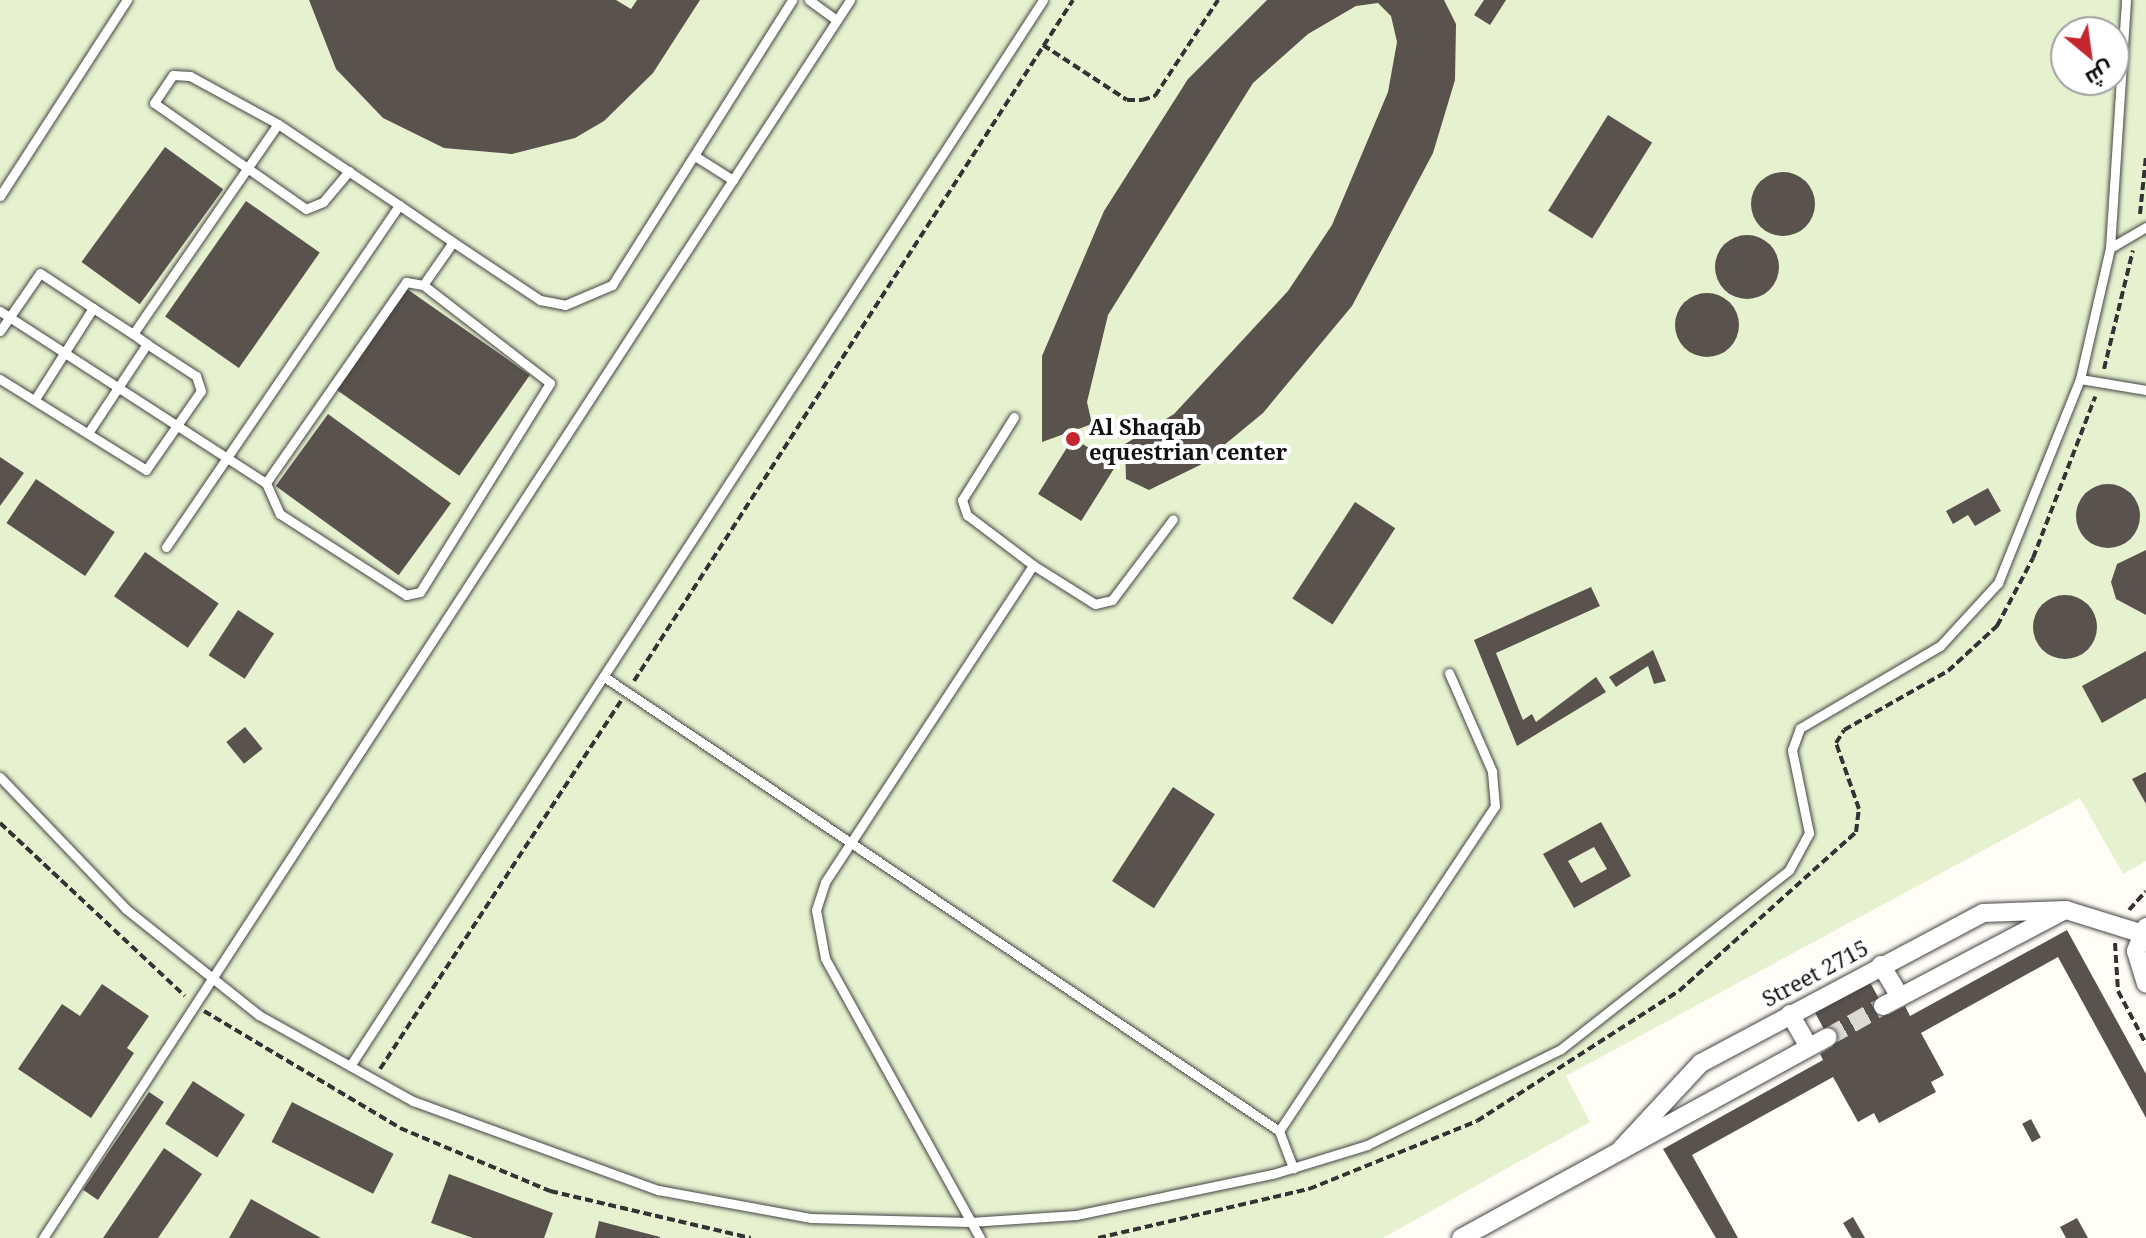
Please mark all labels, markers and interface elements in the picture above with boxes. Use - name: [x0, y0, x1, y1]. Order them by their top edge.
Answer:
- north arrow: [2050, 16, 2130, 96]
- text: ش: [2081, 55, 2120, 95]
- place label: Al Shaqab equestrian center: [1089, 413, 1287, 464]
- marker: Al Shaqab equestrian center: [1064, 430, 1082, 448]
- street label: Street 2715: [1757, 934, 1873, 1012]

